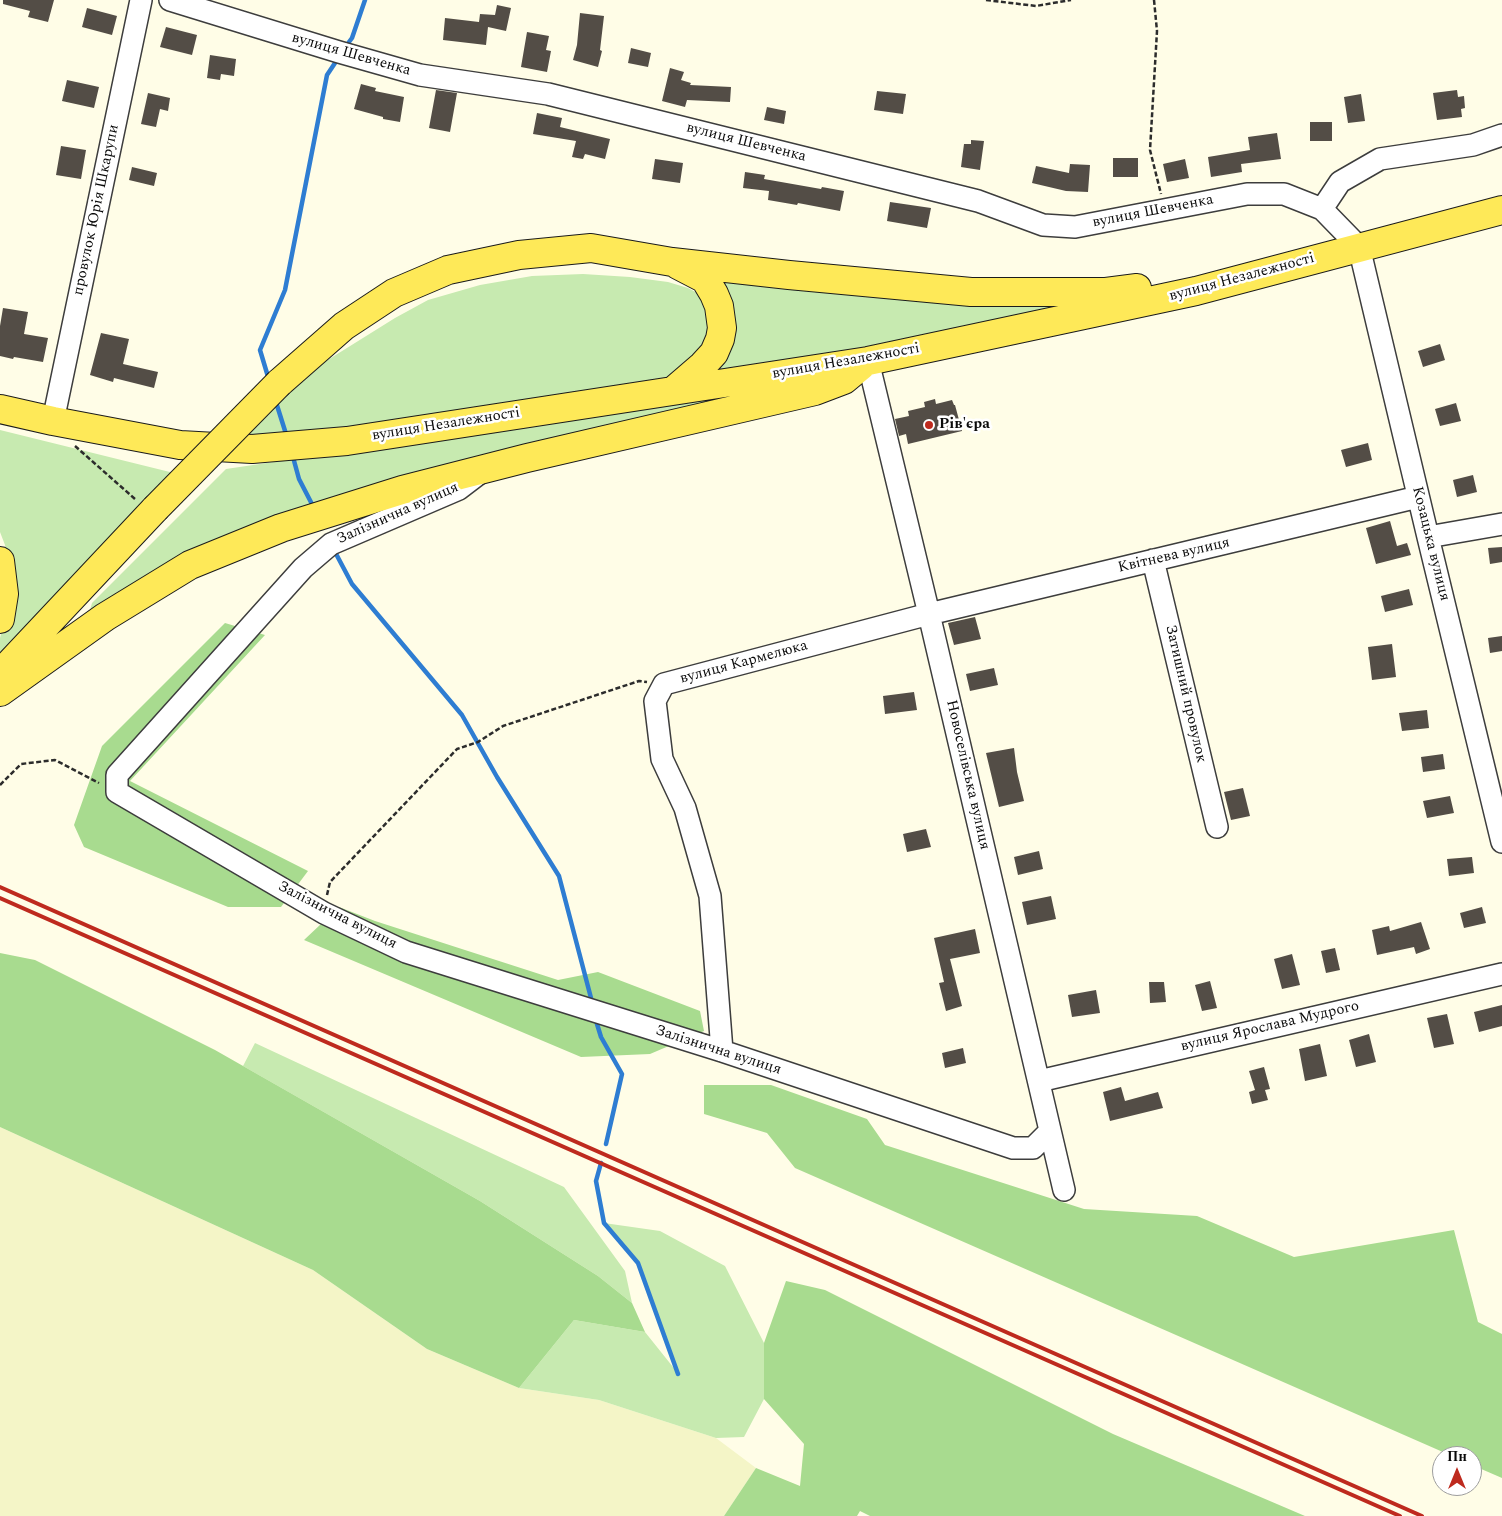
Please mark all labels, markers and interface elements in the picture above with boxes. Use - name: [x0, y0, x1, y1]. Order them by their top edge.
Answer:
- street label: вулиця Шевченка: [289, 29, 413, 81]
- street label: вулиця Шевченка: [684, 119, 808, 167]
- street label: провулок Юрія Шкарупи: [70, 123, 124, 297]
- street label: вулиця Шевченка: [1091, 191, 1215, 233]
- street label: вулиця Незалежності: [1167, 250, 1317, 306]
- street label: вулиця Незалежності: [771, 340, 921, 384]
- street label: вулиця Незалежності: [371, 404, 521, 446]
- place label: Рів'єра: [939, 416, 990, 434]
- marker: Рів'єра: [923, 419, 935, 431]
- street label: Залізнична вулиця: [334, 479, 462, 549]
- street label: Козацька вулиця: [1407, 485, 1453, 603]
- street label: Квітнева вулиця: [1116, 534, 1232, 578]
- street label: Затишний провулок: [1160, 623, 1210, 765]
- street label: вулиця Кармелюка: [678, 637, 810, 689]
- street label: Новоселівська вулиця: [941, 698, 993, 852]
- street label: Залізнична вулиця: [274, 878, 400, 954]
- street label: вулиця Ярослава Мудрого: [1179, 998, 1361, 1056]
- street label: Залізнична вулиця: [653, 1022, 783, 1080]
- north arrow: [1432, 1446, 1482, 1496]
- text: Пн: [1447, 1446, 1467, 1467]

